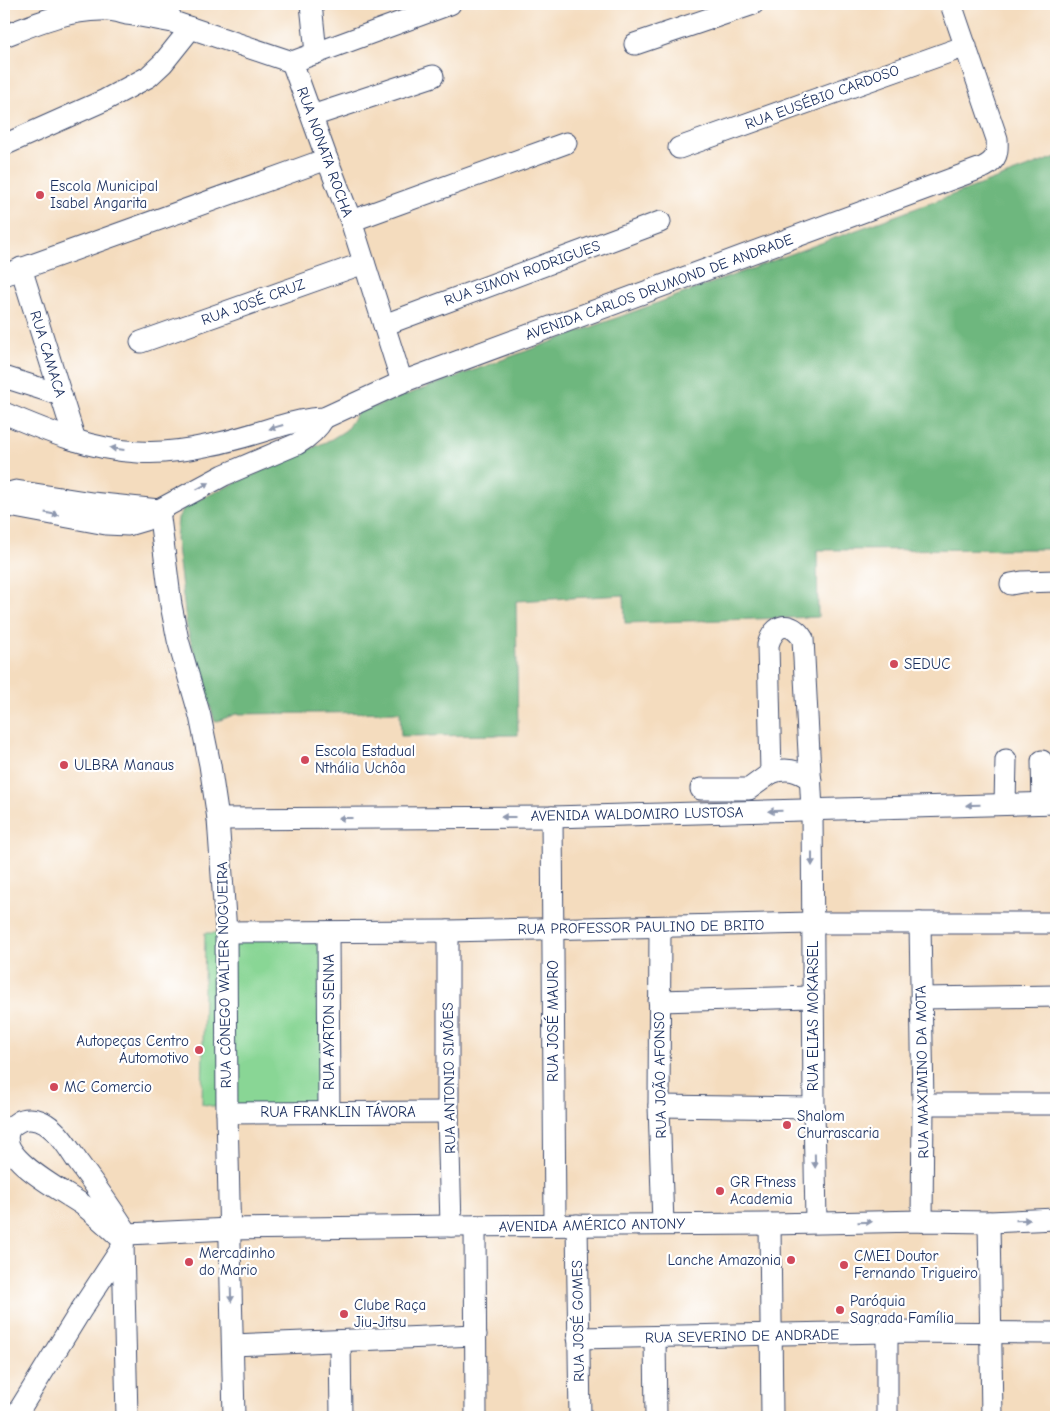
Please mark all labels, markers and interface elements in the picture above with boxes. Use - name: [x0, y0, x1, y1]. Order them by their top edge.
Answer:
- street label: RUA EUSÉBIO CARDOSO: [742, 60, 902, 133]
- street label: RUA NONATA ROCHA: [293, 84, 357, 220]
- place label: Escola Municipal Isabel Angarita: [50, 177, 158, 212]
- marker: Escola Municipal Isabel Angarita: [34, 189, 46, 201]
- street label: AVENIDA CARLOS DRUMOND DE ANDRADE: [523, 230, 795, 344]
- street label: RUA SIMON RODRIGUES: [441, 236, 603, 310]
- street label: RUA JOSÉ CRUZ: [198, 274, 307, 329]
- street label: RUA CAMACA: [26, 308, 70, 400]
- one-way arrow: [269, 424, 284, 432]
- one-way arrow: [109, 445, 125, 453]
- one-way arrow: [196, 482, 210, 490]
- one-way arrow: [44, 511, 60, 519]
- place label: SEDUC: [904, 655, 950, 673]
- marker: SEDUC: [888, 658, 900, 670]
- place label: Escola Estadual Nthália Uchôa: [315, 742, 415, 777]
- marker: Escola Estadual Nthália Uchôa: [299, 754, 311, 766]
- place label: ULBRA Manaus: [74, 756, 174, 774]
- marker: ULBRA Manaus: [58, 759, 70, 771]
- one-way arrow: [964, 801, 980, 809]
- street label: AVENIDA WALDOMIRO LUSTOSA: [530, 803, 744, 825]
- one-way arrow: [767, 807, 783, 815]
- one-way arrow: [499, 813, 515, 821]
- one-way arrow: [337, 814, 353, 822]
- one-way arrow: [808, 851, 816, 867]
- street label: RUA CÔNEGO WALTER NOGUEIRA: [212, 861, 235, 1089]
- street label: RUA PROFESSOR PAULINO DE BRITO: [518, 916, 764, 938]
- street label: RUA ELIAS MOKARSEL: [804, 940, 822, 1091]
- street label: RUA AYRTON SENNA: [320, 954, 338, 1090]
- street label: RUA JOSÉ MAURO: [543, 960, 562, 1082]
- street label: RUA MAXIMINO DA MOTA: [911, 985, 933, 1159]
- street label: RUA ANTONIO SIMÕES: [439, 1002, 459, 1154]
- street label: RUA JOÃO AFONSO: [650, 1011, 670, 1139]
- place label: Autopeças Centro Automotivo: [76, 1032, 189, 1067]
- marker: Autopeças Centro Automotivo: [193, 1044, 205, 1056]
- place label: MC Comercio: [64, 1078, 152, 1096]
- marker: MC Comercio: [48, 1081, 60, 1093]
- street label: RUA FRANKLIN TÁVORA: [260, 1102, 416, 1121]
- place label: Shalom Churrascaria: [797, 1107, 880, 1142]
- marker: Shalom Churrascaria: [781, 1119, 793, 1131]
- one-way arrow: [811, 1153, 819, 1169]
- place label: GR Ftness Academia: [730, 1173, 796, 1208]
- marker: GR Ftness Academia: [714, 1185, 726, 1197]
- street label: AVENIDA AMÉRICO ANTONY: [499, 1213, 686, 1236]
- one-way arrow: [1015, 1216, 1031, 1224]
- one-way arrow: [857, 1218, 873, 1226]
- place label: Mercadinho do Mario: [199, 1244, 275, 1279]
- place label: CMEI Doutor Fernando Trigueiro: [854, 1247, 978, 1282]
- place label: Lanche Amazonia: [668, 1251, 781, 1269]
- marker: Lanche Amazonia: [785, 1254, 797, 1266]
- marker: Mercadinho do Mario: [183, 1256, 195, 1268]
- marker: CMEI Doutor Fernando Trigueiro: [838, 1259, 850, 1271]
- street label: RUA JOSÉ GOMES: [567, 1260, 588, 1382]
- one-way arrow: [228, 1288, 236, 1304]
- place label: Paróquia Sagrada Família: [850, 1292, 954, 1327]
- place label: Clube Raça Jiu-Jitsu: [354, 1296, 426, 1331]
- marker: Paróquia Sagrada Família: [834, 1304, 846, 1316]
- marker: Clube Raça Jiu-Jitsu: [338, 1308, 350, 1320]
- street label: RUA SEVERINO DE ANDRADE: [645, 1325, 839, 1347]

